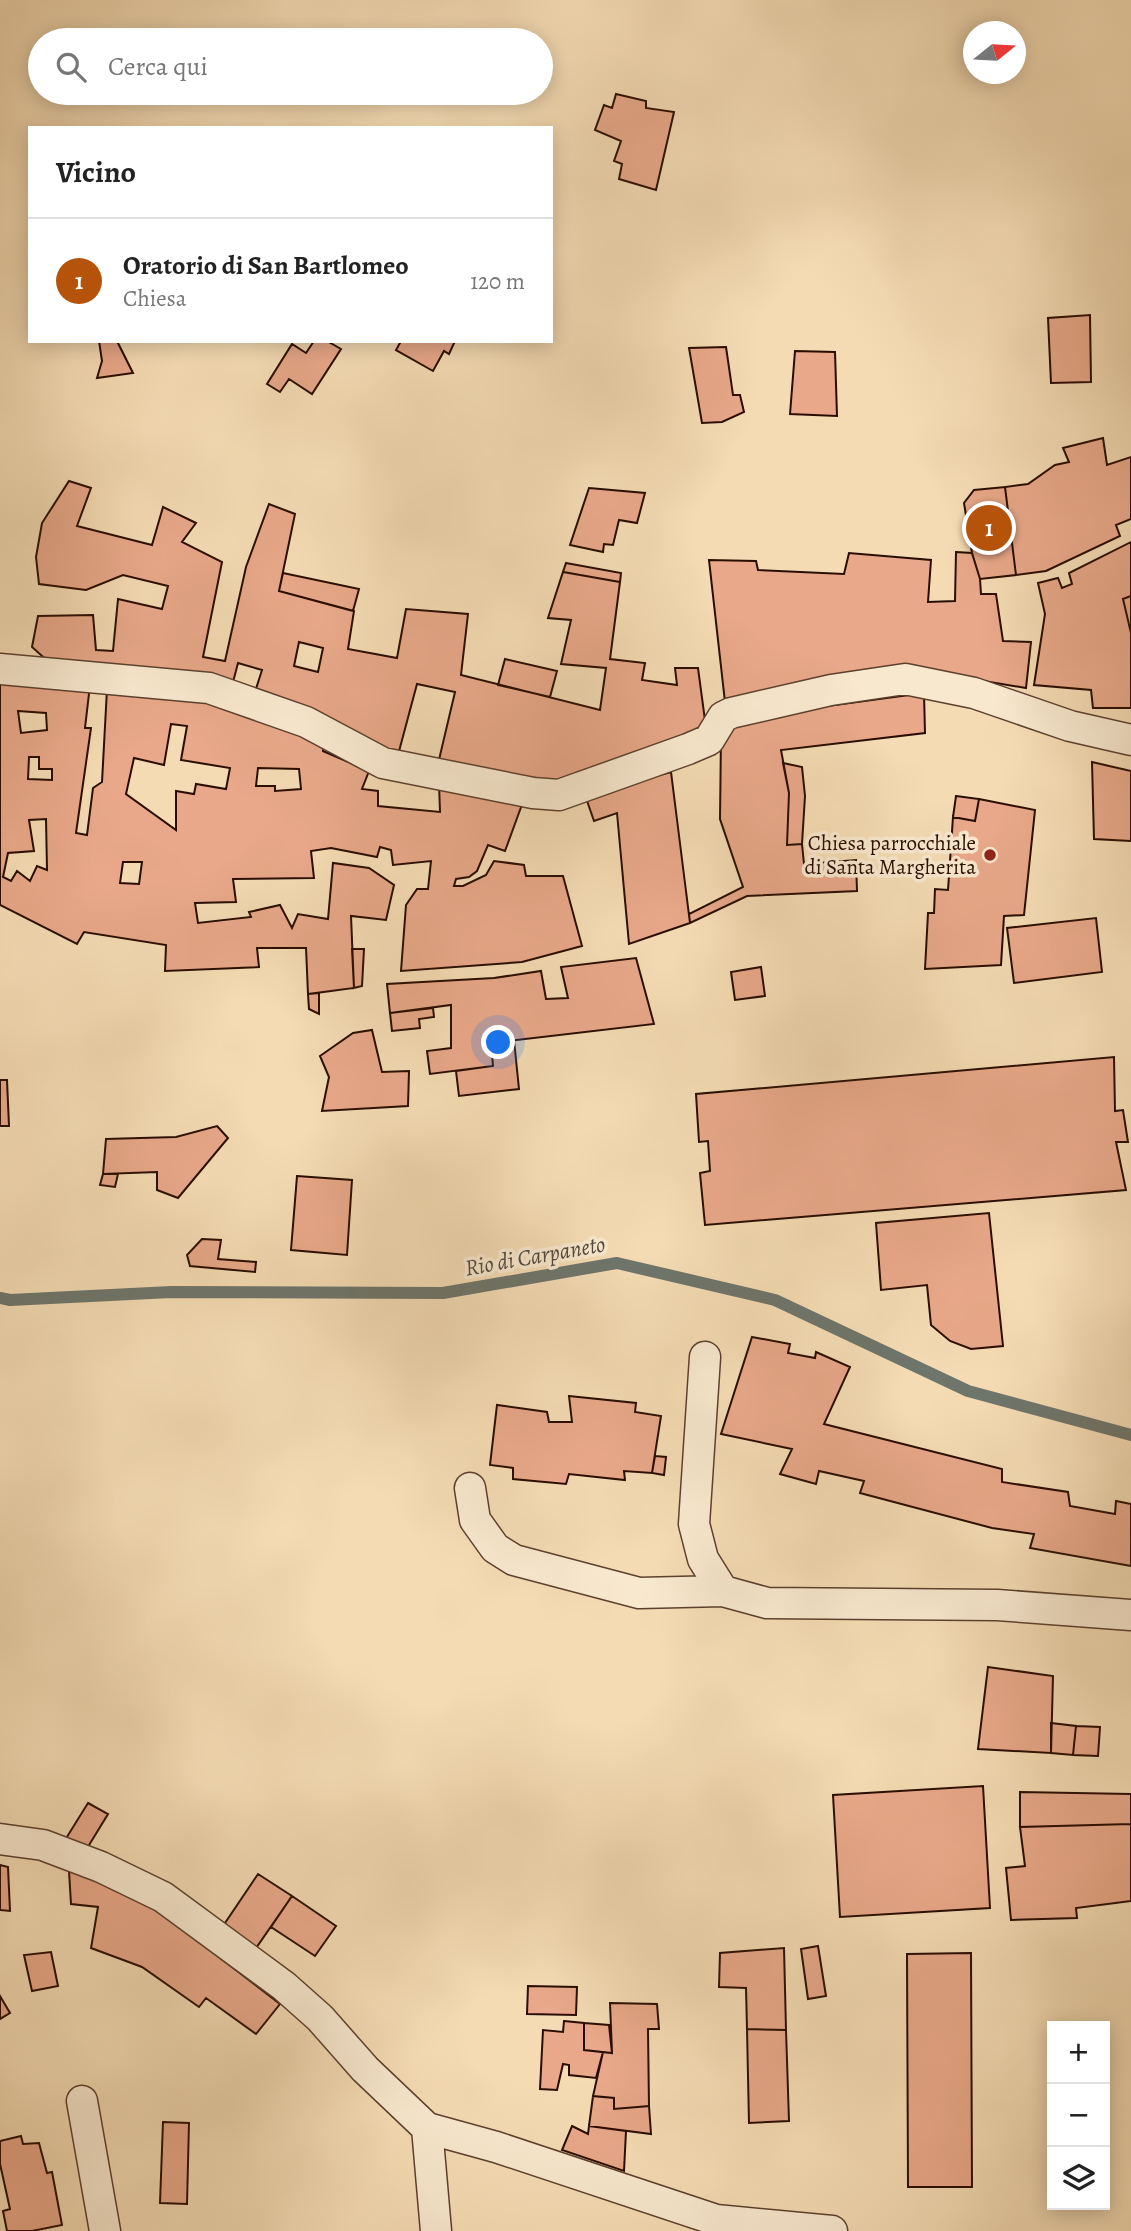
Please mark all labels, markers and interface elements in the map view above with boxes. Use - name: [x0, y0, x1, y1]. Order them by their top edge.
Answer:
- north arrow: [963, 21, 1026, 84]
- search box: [28, 28, 553, 105]
- icon: search: [52, 48, 90, 86]
- text: Cerca qui: [108, 49, 208, 84]
- text: Vicino: [56, 152, 136, 192]
- text: Oratorio di San Bartlomeo: [123, 248, 409, 283]
- text: 1: [75, 266, 83, 297]
- text: 120 m: [470, 266, 525, 297]
- text: Chiesa: [123, 283, 186, 314]
- pin: 1: [966, 502, 1012, 554]
- place label: Chiesa parrocchiale di Santa Margherita: [805, 829, 976, 881]
- marker: Chiesa parrocchiale di Santa Margherita: [982, 847, 998, 863]
- your location: [481, 1025, 515, 1059]
- water label: Rio di Carpaneto: [463, 1228, 607, 1284]
- map controls: [1047, 2021, 1110, 2210]
- button: +: [1047, 2021, 1110, 2084]
- button: −: [1047, 2084, 1110, 2147]
- button: layers: [1047, 2147, 1110, 2210]

